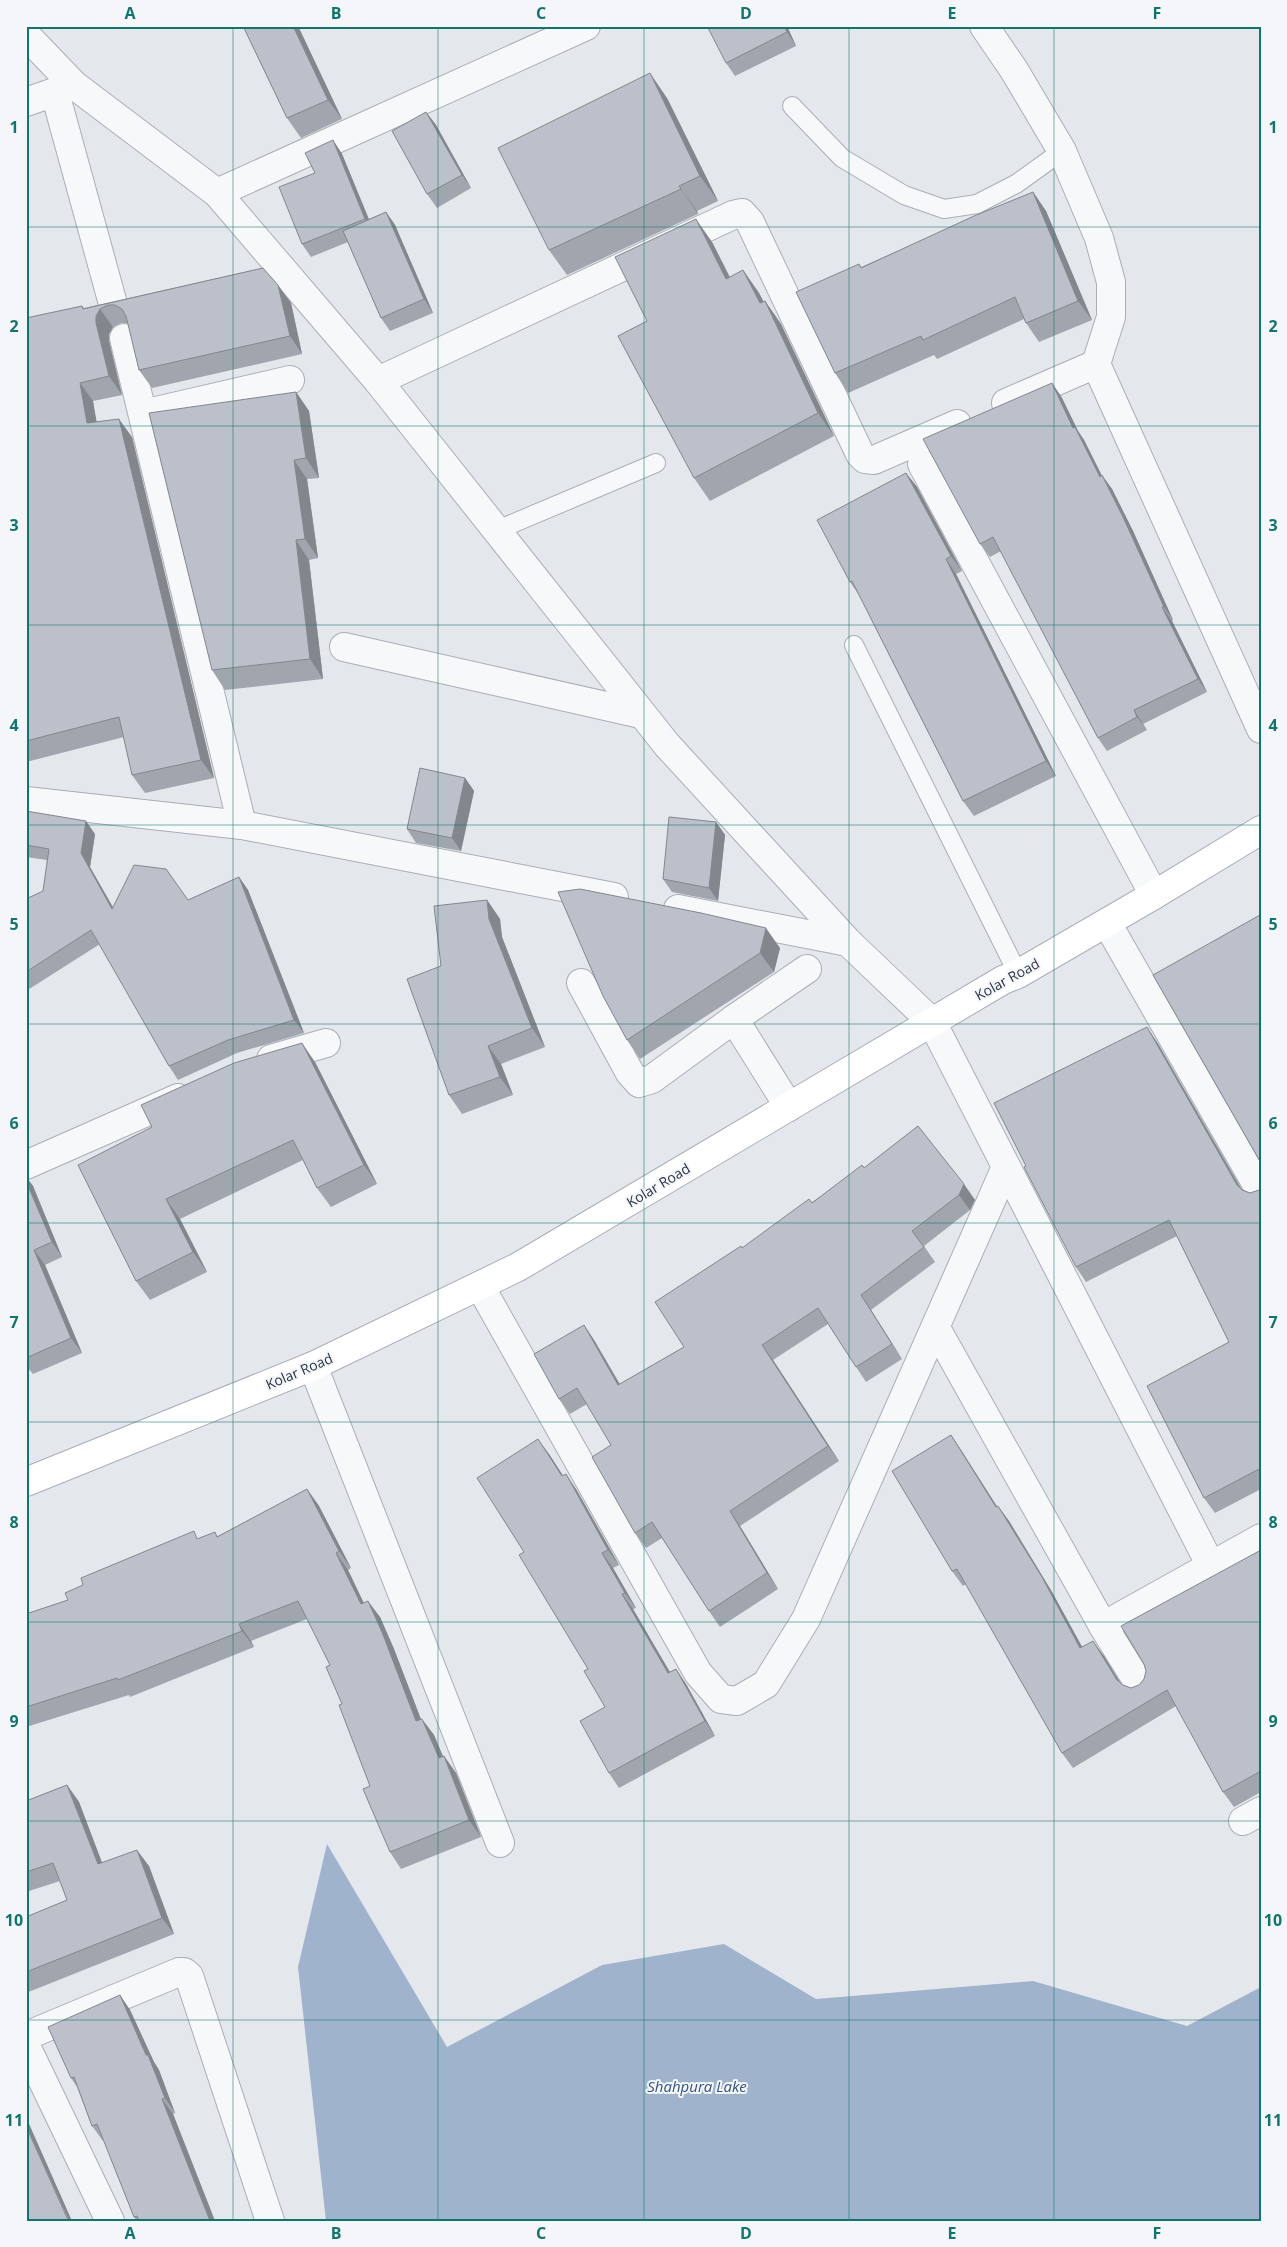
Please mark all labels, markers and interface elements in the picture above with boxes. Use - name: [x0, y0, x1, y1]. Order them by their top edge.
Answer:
- text: A: [124, 2, 136, 24]
- text: B: [331, 2, 341, 24]
- text: C: [536, 2, 546, 24]
- text: D: [740, 2, 752, 24]
- text: E: [948, 2, 957, 24]
- text: F: [1153, 2, 1161, 24]
- text: 1: [9, 116, 19, 138]
- text: 1: [1268, 116, 1278, 138]
- text: 2: [9, 315, 19, 337]
- text: 2: [1268, 315, 1278, 337]
- text: 3: [9, 514, 19, 536]
- text: 3: [1268, 514, 1278, 536]
- text: 4: [9, 714, 19, 736]
- text: 4: [1268, 714, 1278, 736]
- text: 5: [9, 913, 19, 935]
- text: 5: [1268, 913, 1278, 935]
- street label: Kolar Road: [971, 953, 1043, 1005]
- text: 6: [9, 1112, 19, 1134]
- text: 6: [1268, 1112, 1278, 1134]
- street label: Kolar Road: [623, 1159, 693, 1211]
- text: 7: [9, 1311, 19, 1333]
- text: 7: [1268, 1311, 1278, 1333]
- street label: Kolar Road: [263, 1348, 335, 1394]
- text: 8: [9, 1511, 19, 1533]
- text: 8: [1268, 1511, 1278, 1533]
- text: 9: [9, 1710, 19, 1732]
- text: 9: [1268, 1710, 1278, 1732]
- text: 10: [5, 1909, 23, 1931]
- text: 10: [1264, 1909, 1282, 1931]
- water label: Shahpura Lake: [647, 2076, 747, 2096]
- text: 11: [5, 2109, 23, 2131]
- text: 11: [1264, 2109, 1282, 2131]
- text: A: [124, 2222, 136, 2244]
- text: B: [331, 2222, 341, 2244]
- text: C: [536, 2222, 546, 2244]
- text: D: [740, 2222, 752, 2244]
- text: E: [948, 2222, 957, 2244]
- text: F: [1153, 2222, 1161, 2244]

